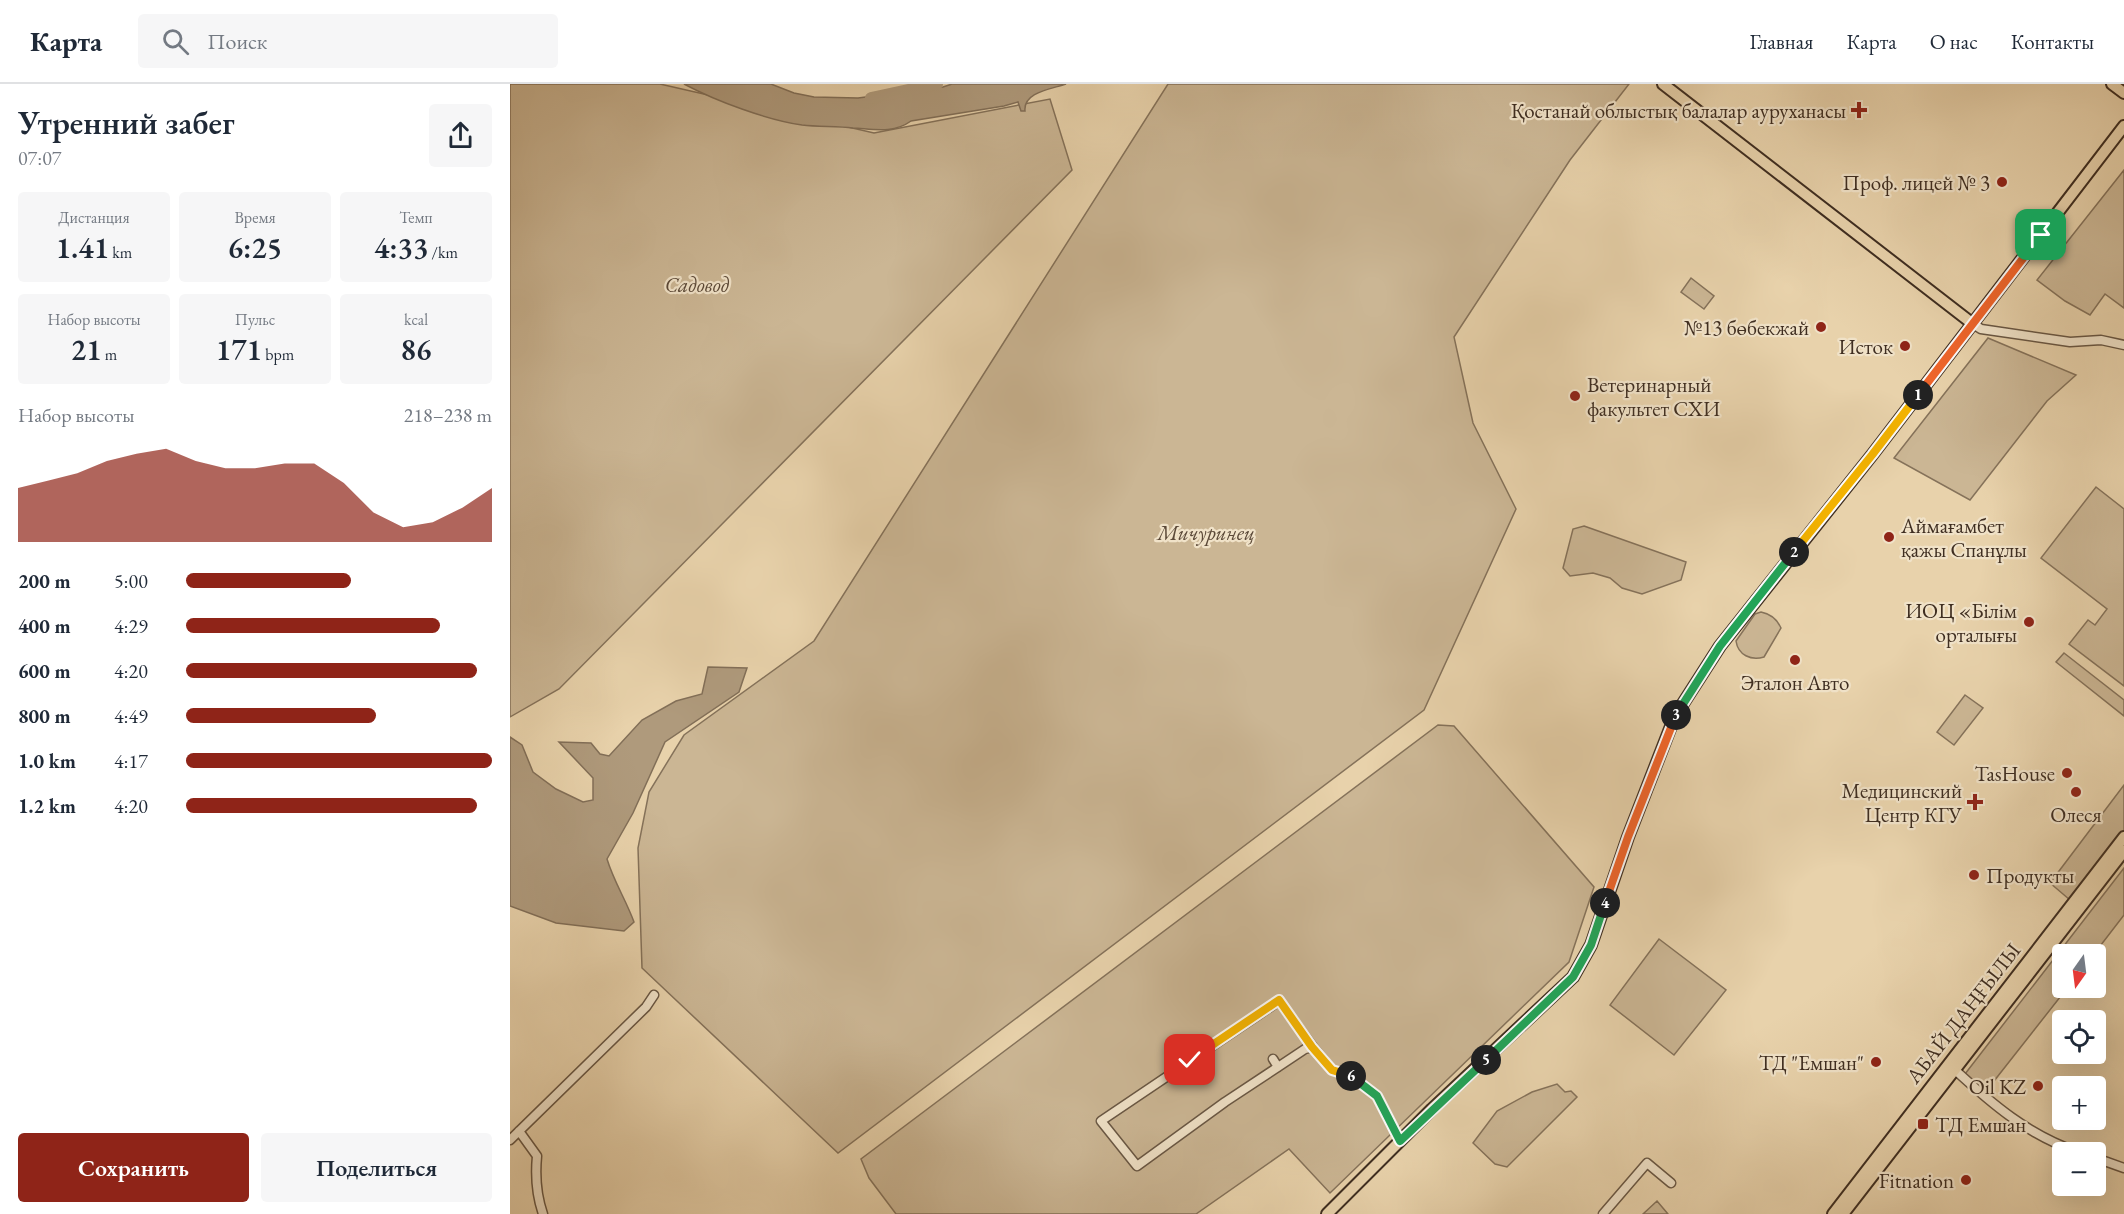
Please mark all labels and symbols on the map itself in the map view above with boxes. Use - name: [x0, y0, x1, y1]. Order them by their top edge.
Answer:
- place label: Қостанай облыстық балалар ауруханасы: [1511, 97, 1846, 124]
- marker: Қостанай облыстық балалар ауруханасы: [1850, 101, 1868, 119]
- place label: Проф. лицей № 3: [1843, 169, 1990, 196]
- marker: Проф. лицей № 3: [1995, 175, 2009, 189]
- pin: [2015, 209, 2066, 260]
- park label: Садовод: [665, 271, 730, 298]
- place label: №13 бөбекжай: [1684, 314, 1809, 341]
- marker: №13 бөбекжай: [1814, 320, 1828, 334]
- place label: Исток: [1839, 333, 1893, 360]
- marker: Исток: [1898, 339, 1912, 353]
- place label: Ветеринарный факультет СХИ: [1587, 371, 1720, 422]
- pin: 1: [1903, 380, 1933, 410]
- marker: Ветеринарный факультет СХИ: [1568, 389, 1582, 403]
- place label: Аймағамбет қажы Спанұлы: [1900, 512, 2027, 563]
- park label: Мичуринец: [1155, 519, 1255, 546]
- marker: Аймағамбет қажы Спанұлы: [1882, 530, 1896, 544]
- pin: 2: [1779, 537, 1809, 567]
- place label: ИОЦ «Білім орталығы: [1905, 597, 2017, 648]
- marker: ИОЦ «Білім орталығы: [2022, 615, 2036, 629]
- marker: Эталон Авто: [1788, 653, 1802, 667]
- place label: Эталон Авто: [1741, 669, 1849, 696]
- pin: 3: [1661, 700, 1691, 730]
- place label: TasHouse: [1975, 760, 2055, 787]
- marker: TasHouse: [2060, 766, 2074, 780]
- place label: Медицинский Центр КГУ: [1841, 777, 1963, 828]
- marker: Олеся: [2069, 785, 2083, 799]
- marker: Медицинский Центр КГУ: [1966, 793, 1984, 811]
- place label: Олеся: [2050, 801, 2102, 828]
- place label: Продукты: [1986, 862, 2075, 889]
- marker: Продукты: [1967, 868, 1981, 882]
- pin: 4: [1590, 888, 1620, 918]
- street label: АБАЙ ДАҢҒЫЛЫ: [1899, 937, 2026, 1089]
- north arrow: [2052, 944, 2106, 998]
- pin: [1164, 1034, 1215, 1085]
- pin: 5: [1471, 1045, 1501, 1075]
- place label: ТД "Емшан": [1759, 1049, 1864, 1076]
- marker: ТД "Емшан": [1869, 1055, 1883, 1069]
- pin: 6: [1336, 1061, 1366, 1091]
- place label: Oil KZ: [1969, 1073, 2026, 1100]
- marker: Oil KZ: [2031, 1079, 2045, 1093]
- place label: ТД Емшан: [1935, 1111, 2026, 1138]
- marker: ТД Емшан: [1916, 1117, 1930, 1131]
- place label: Fitnation: [1879, 1167, 1954, 1194]
- marker: Fitnation: [1959, 1173, 1973, 1187]

